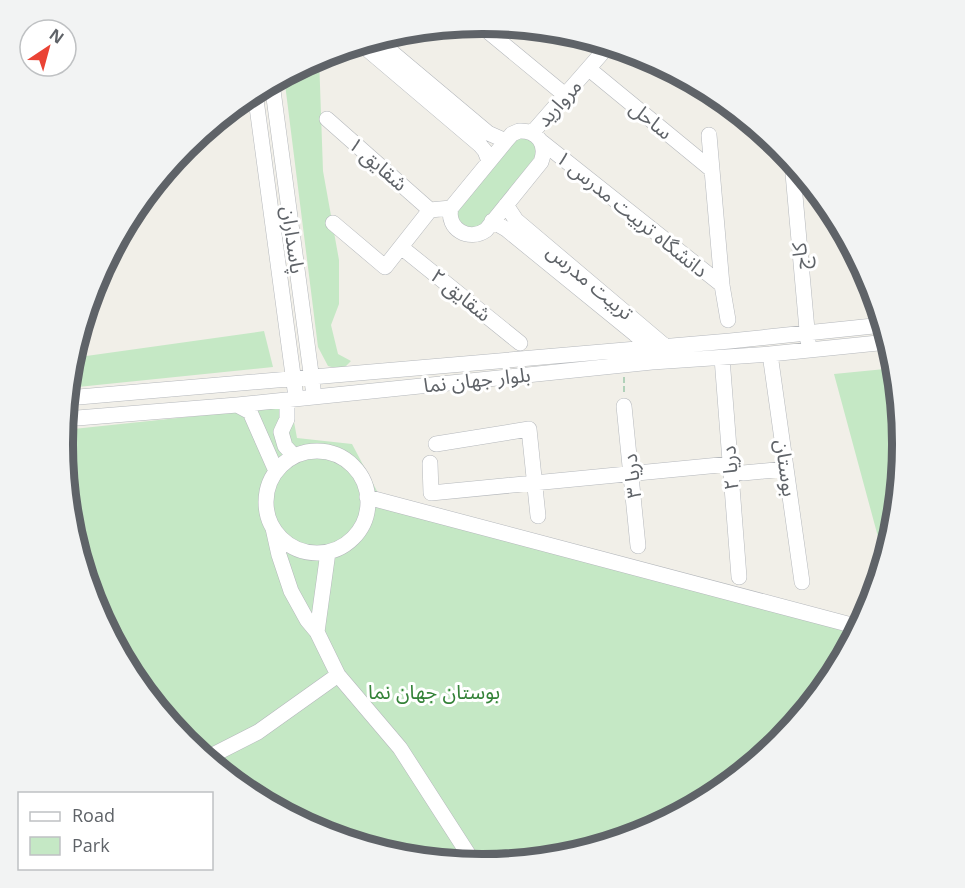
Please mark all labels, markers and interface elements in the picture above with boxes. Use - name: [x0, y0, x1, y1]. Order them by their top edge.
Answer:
- north arrow: [18, 18, 78, 78]
- text: N: [45, 23, 69, 49]
- street label: مروارید: [530, 73, 587, 132]
- street label: ساحل: [624, 94, 678, 145]
- street label: شقایق ۱: [343, 130, 414, 197]
- street label: ۱ دانشگاه تربیت مدرس: [551, 146, 713, 282]
- street label: پاسداران: [275, 204, 312, 276]
- street label: تربیت مدرس: [542, 239, 638, 325]
- street label: کاج: [785, 241, 816, 271]
- street label: شقایق ۲: [426, 262, 497, 327]
- street label: بلوار جهان نما: [422, 360, 532, 399]
- street label: بوستان: [769, 438, 804, 498]
- street label: دریا ۲: [714, 445, 745, 491]
- street label: دریا ۳: [616, 452, 647, 500]
- park label: بوستان جهان نما: [368, 678, 500, 705]
- legend: [18, 792, 213, 870]
- text: Road: [72, 803, 115, 827]
- text: Park: [72, 833, 110, 857]

